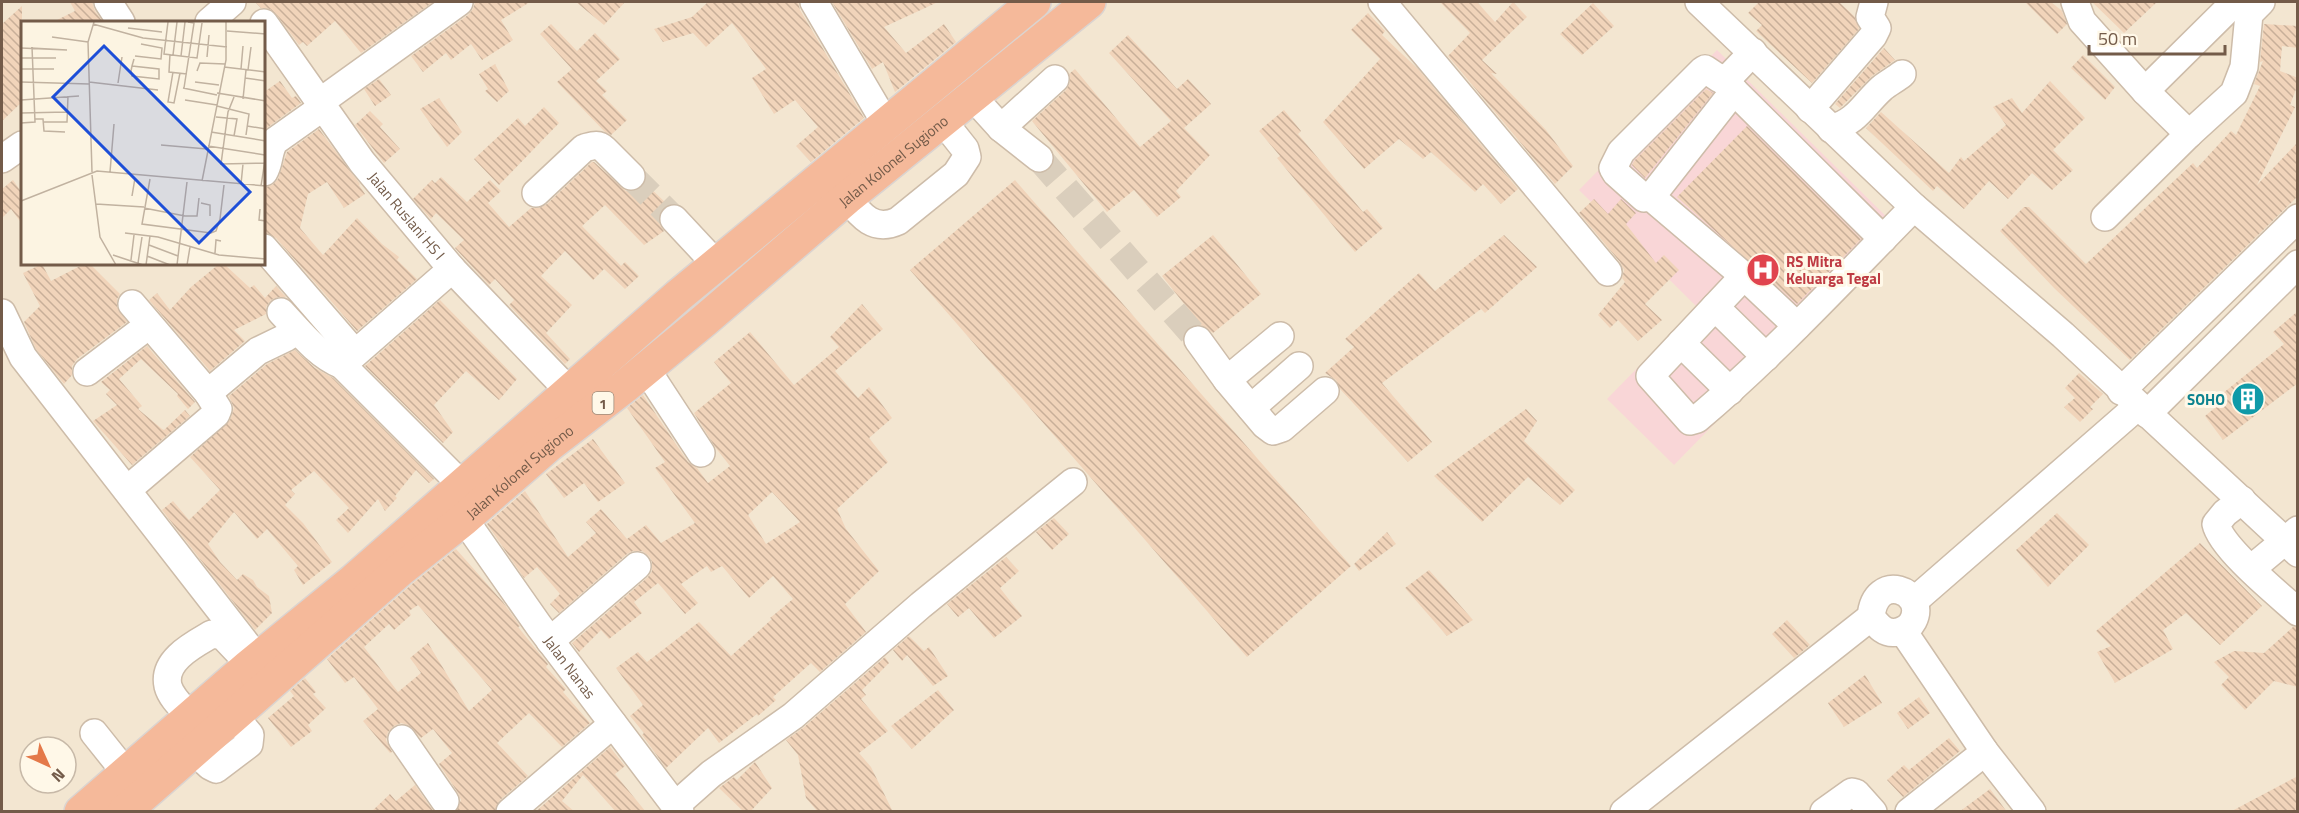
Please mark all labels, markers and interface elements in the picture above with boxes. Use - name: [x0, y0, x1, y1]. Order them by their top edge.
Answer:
- scale bar: [2089, 18, 2226, 56]
- inset map: [21, 21, 266, 266]
- text: 50 m: [2098, 25, 2137, 52]
- street label: Jalan Kolonel Sugiono: [833, 109, 953, 212]
- street label: Jalan Ruslani HS I: [363, 166, 451, 265]
- place label: RS Mitra Keluarga Tegal: [1786, 250, 1881, 290]
- hospital icon: RS Mitra Keluarga Tegal: [1745, 252, 1781, 288]
- building icon: SOHO: [2230, 381, 2266, 417]
- place label: SOHO: [2187, 388, 2225, 411]
- road number: 1: [592, 392, 614, 414]
- street label: Jalan Kolonel Sugiono: [461, 419, 578, 524]
- street label: Jalan Nanas: [538, 630, 602, 704]
- north arrow: [18, 735, 78, 795]
- text: N: [46, 763, 71, 788]

